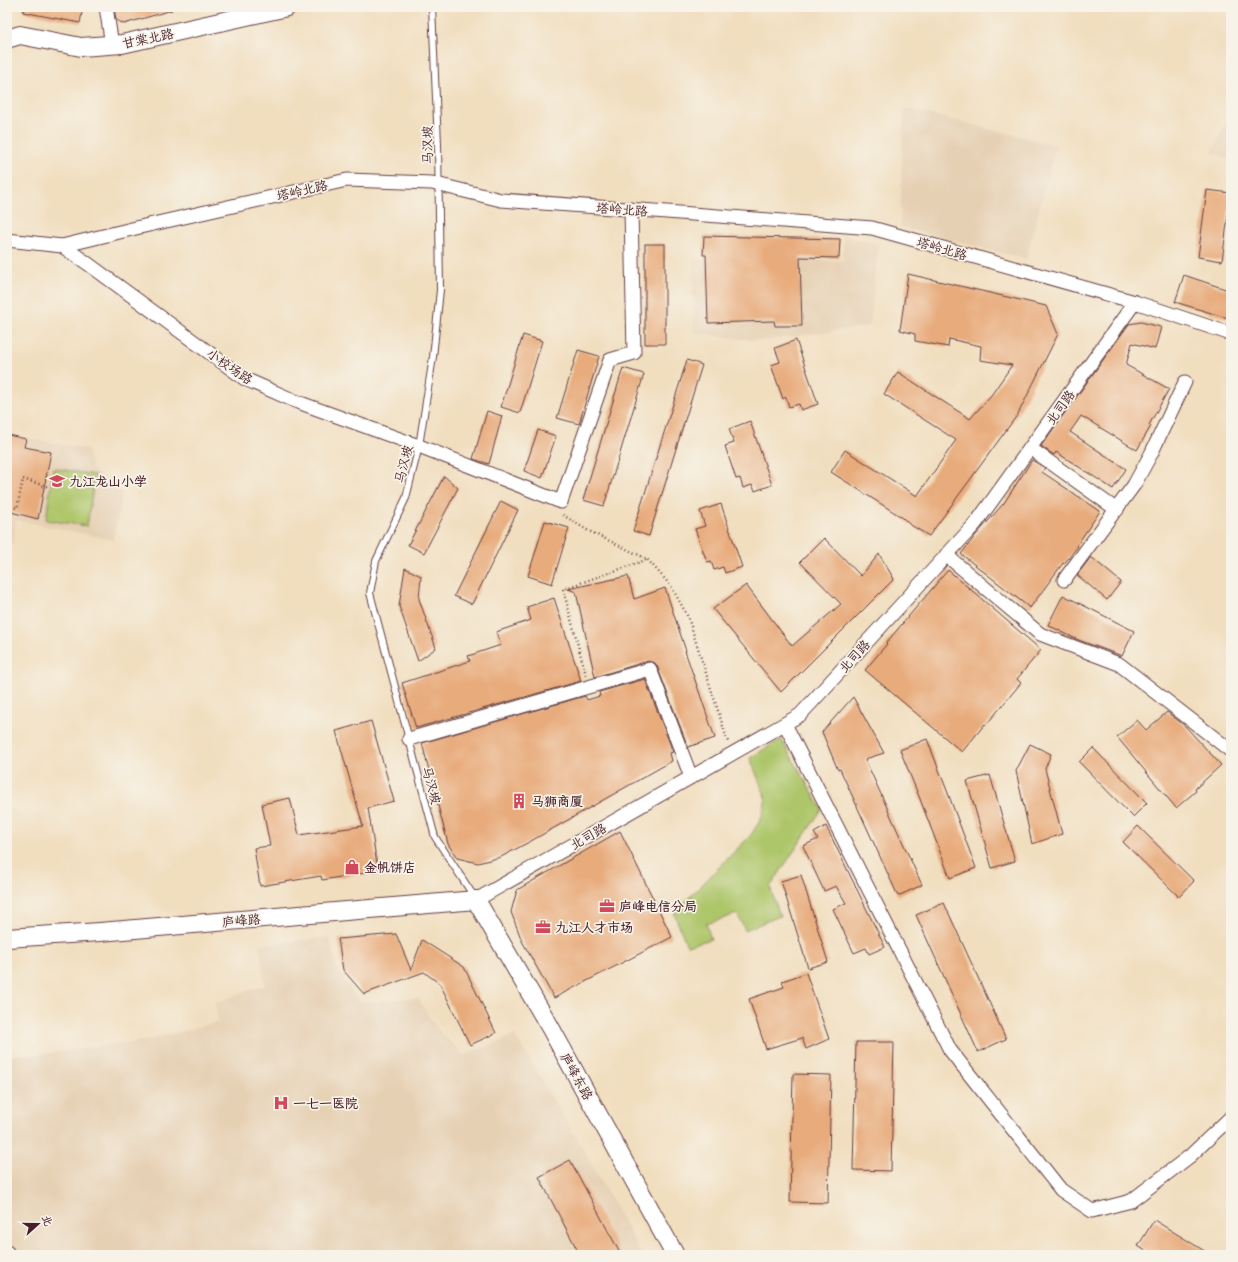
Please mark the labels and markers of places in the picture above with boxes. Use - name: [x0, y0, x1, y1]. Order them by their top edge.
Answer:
- place label: 九江龙山小学: [69, 470, 147, 493]
- school or university icon: 九江龙山小学: [48, 472, 66, 490]
- place label: 马狮商厦: [531, 790, 583, 813]
- building icon: 马狮商厦: [510, 792, 528, 810]
- place label: 金帆饼店: [364, 856, 416, 879]
- shop icon: 金帆饼店: [343, 858, 361, 876]
- place label: 庐峰电信分局: [619, 895, 697, 918]
- office icon: 庐峰电信分局: [598, 897, 616, 915]
- place label: 九江人才市场: [555, 916, 633, 939]
- office icon: 九江人才市场: [534, 918, 552, 936]
- place label: 一七一医院: [293, 1092, 358, 1115]
- hospital icon: 一七一医院: [272, 1094, 290, 1112]

